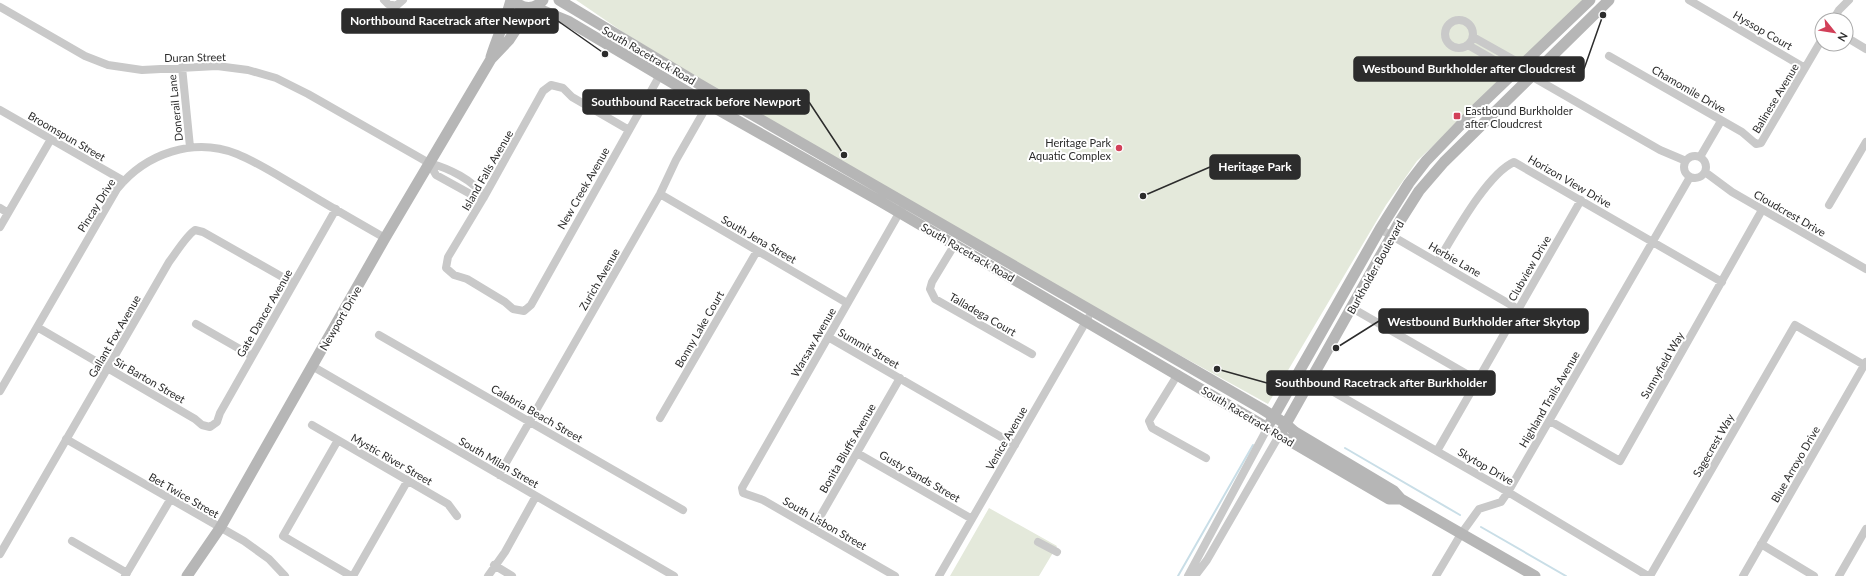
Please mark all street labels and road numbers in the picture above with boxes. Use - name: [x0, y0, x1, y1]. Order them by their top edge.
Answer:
- street label: Hyssop Court: [1731, 8, 1795, 52]
- street label: South Racetrack Road: [600, 23, 698, 87]
- street label: Duran Street: [164, 50, 226, 64]
- street label: Balinese Avenue: [1749, 61, 1801, 135]
- street label: Chamomile Drive: [1650, 63, 1729, 116]
- street label: Donerail Lane: [165, 74, 185, 142]
- street label: Broomspun Street: [26, 109, 108, 163]
- street label: Island Falls Avenue: [459, 127, 515, 212]
- street label: New Creek Avenue: [554, 145, 612, 231]
- street label: Horizon View Drive: [1526, 152, 1614, 210]
- street label: Pincay Drive: [74, 176, 118, 234]
- street label: Cloudcrest Drive: [1752, 187, 1829, 239]
- street label: South Jena Street: [719, 212, 799, 266]
- street label: Burkholder Boulevard: [1344, 218, 1406, 316]
- street label: South Racetrack Road: [919, 220, 1017, 284]
- street label: Clubview Drive: [1505, 233, 1553, 303]
- street label: Herbie Lane: [1426, 239, 1484, 279]
- street label: Zurich Avenue: [576, 246, 622, 312]
- street label: Gate Dancer Avenue: [234, 267, 295, 359]
- street label: Newport Drive: [316, 283, 364, 352]
- street label: Bonny Lake Court: [672, 288, 726, 370]
- street label: Talladega Court: [947, 290, 1019, 338]
- street label: Gallant Fox Avenue: [85, 292, 143, 380]
- street label: Warsaw Avenue: [788, 305, 838, 379]
- street label: Summit Street: [836, 325, 902, 371]
- street label: Sunnyfield Way: [1638, 329, 1687, 401]
- street label: Highland Trails Avenue: [1516, 348, 1582, 450]
- street label: Sir Barton Street: [112, 354, 188, 406]
- street label: Calabria Beach Street: [489, 382, 585, 445]
- street label: South Racetrack Road: [1199, 383, 1297, 449]
- street label: Bonita Bluffs Avenue: [816, 401, 878, 495]
- street label: Venice Avenue: [983, 404, 1029, 472]
- street label: Sagecrest Way: [1690, 411, 1736, 479]
- street label: Blue Arroyo Drive: [1768, 423, 1822, 505]
- street label: Mystic River Street: [349, 430, 435, 488]
- street label: South Milan Street: [457, 434, 541, 490]
- street label: Skytop Drive: [1456, 445, 1516, 487]
- street label: Gusty Sands Street: [877, 448, 963, 504]
- street label: Bet Twice Street: [147, 470, 221, 520]
- street label: South Lisbon Street: [781, 494, 869, 552]

